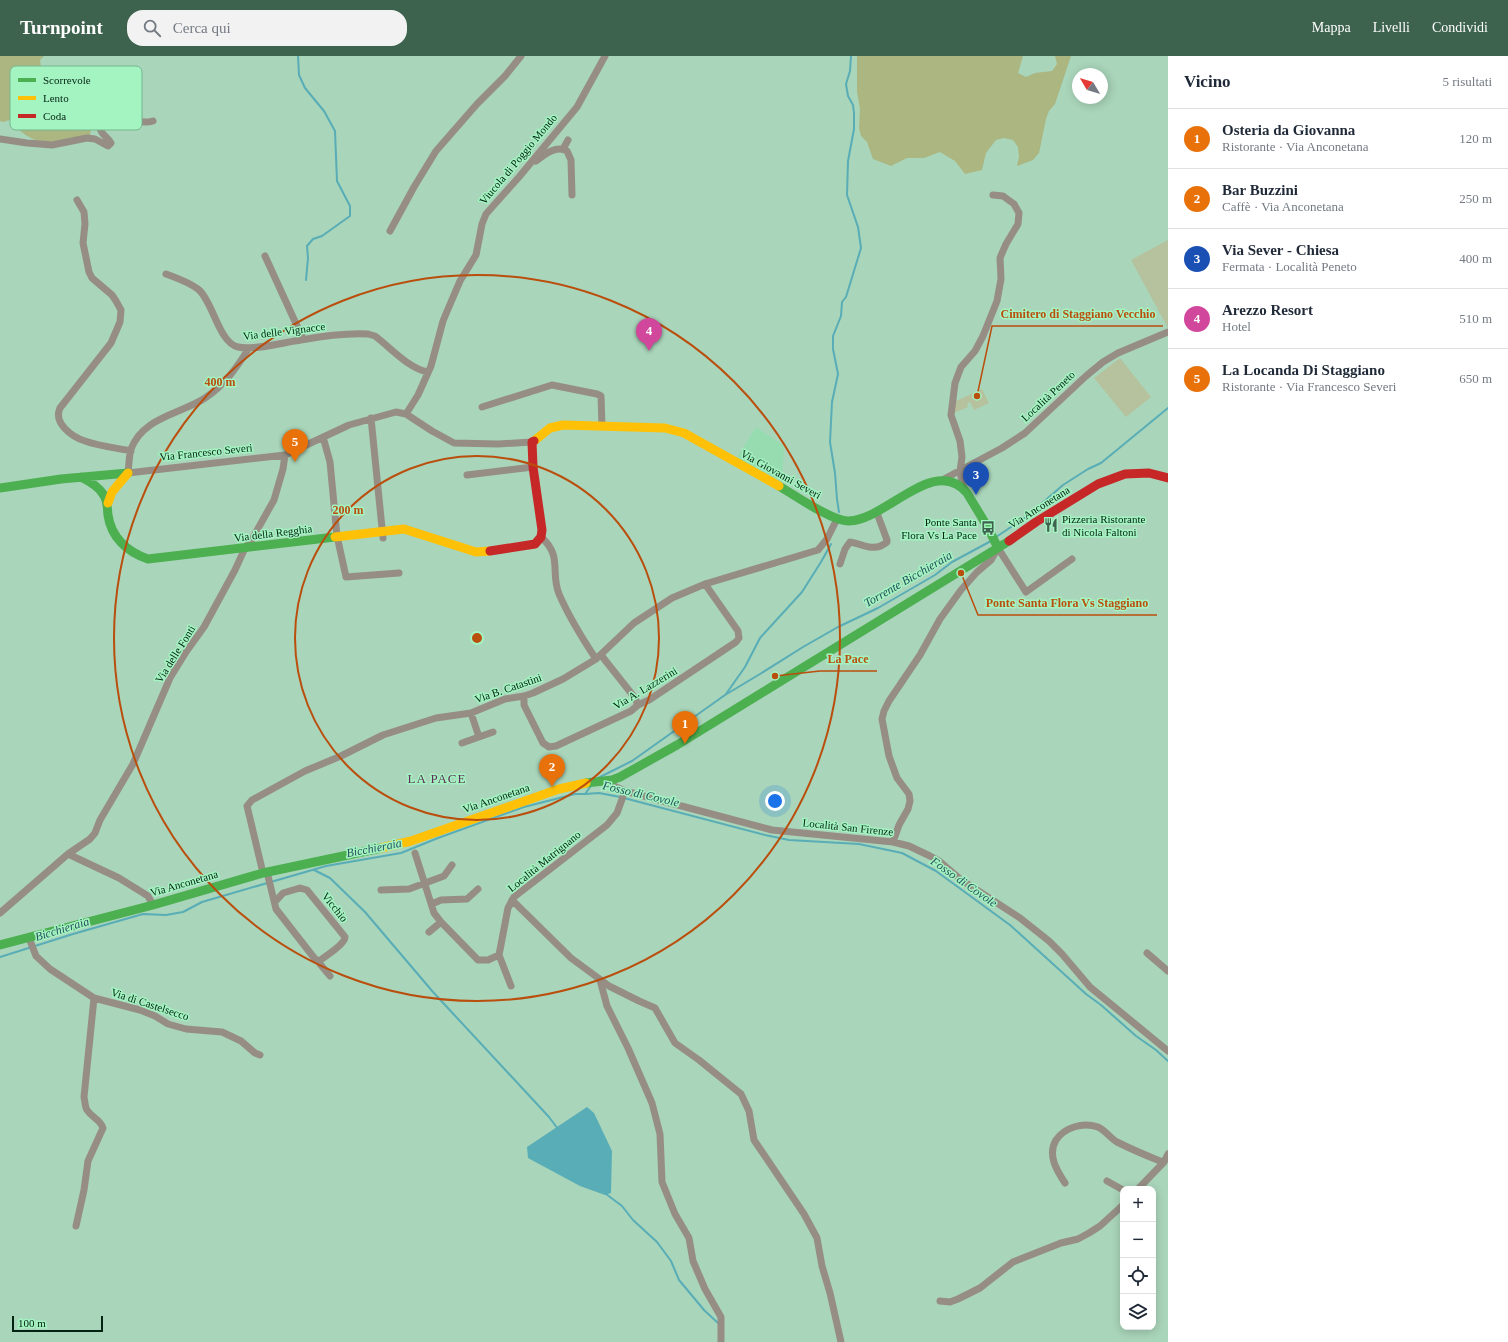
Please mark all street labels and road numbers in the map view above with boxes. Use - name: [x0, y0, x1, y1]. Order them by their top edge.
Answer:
- street label: Viucola di Poggio Mondo: [477, 111, 560, 206]
- street label: Via delle Vignacce: [242, 320, 326, 342]
- street label: Località Peneto: [1019, 368, 1078, 424]
- street label: Via Francesco Severi: [159, 441, 253, 463]
- street label: Via Giovanni Severi: [739, 447, 823, 501]
- street label: Via Anconetana: [1006, 483, 1072, 531]
- street label: Via della Regghia: [233, 522, 313, 544]
- street label: Via delle Fonti: [153, 623, 197, 685]
- street label: Via A. Lazzerini: [611, 664, 679, 712]
- street label: Via B. Catastini: [473, 671, 543, 705]
- street label: Via Anconetana: [461, 781, 531, 815]
- street label: Località San Firenze: [802, 816, 894, 838]
- street label: Località Matrignano: [505, 828, 583, 894]
- street label: Via Anconetana: [149, 868, 219, 898]
- street label: Vicchio: [320, 890, 351, 924]
- street label: Via di Castelsecco: [110, 986, 191, 1022]

